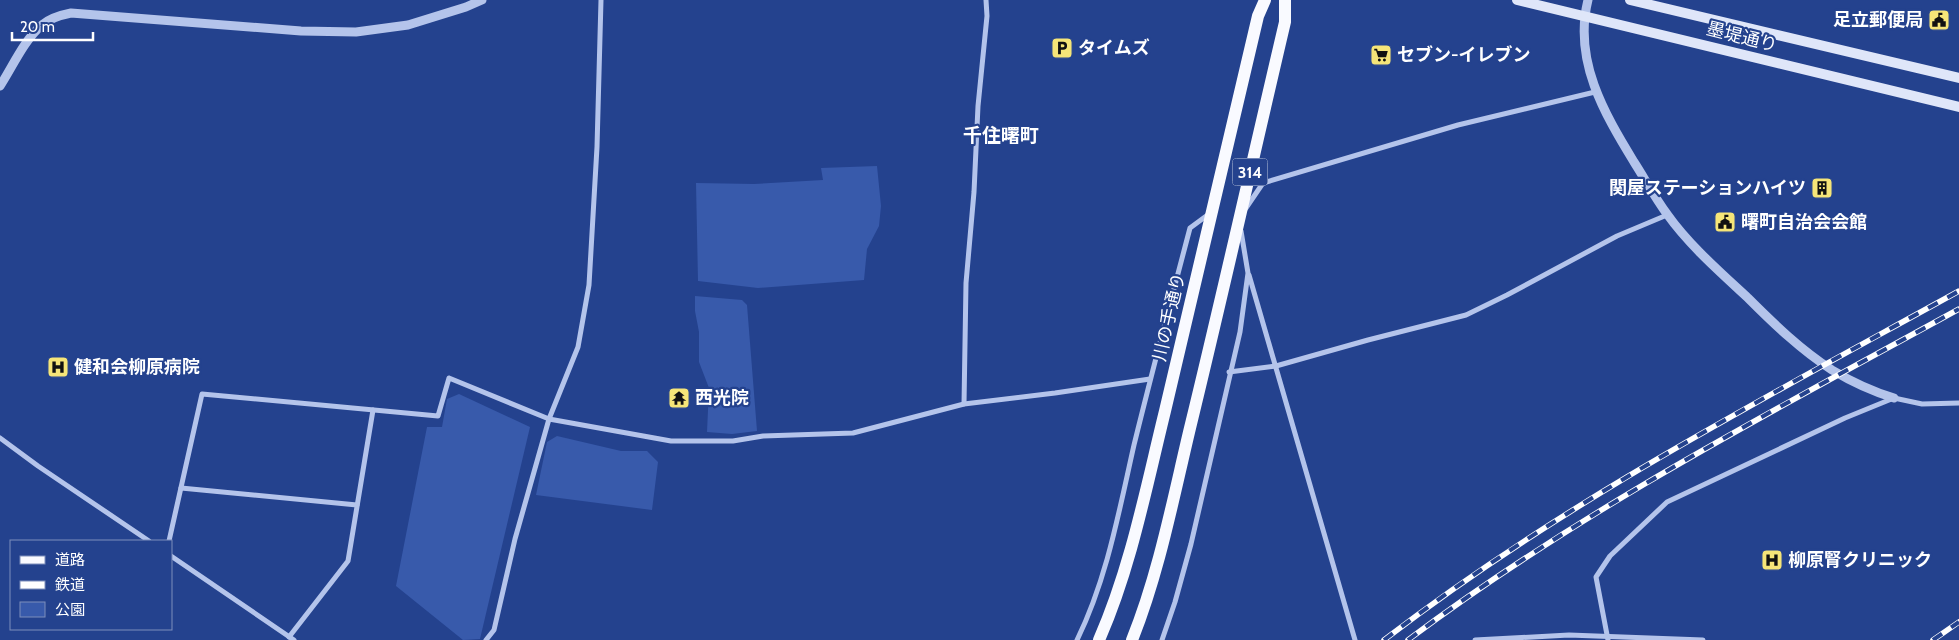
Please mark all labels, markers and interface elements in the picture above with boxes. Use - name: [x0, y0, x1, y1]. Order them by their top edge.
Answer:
- public building icon: 足立郵便局: [1927, 8, 1951, 32]
- place label: 足立郵便局: [1833, 9, 1923, 31]
- scale bar: [12, 10, 94, 42]
- text: 20 m: [20, 18, 55, 36]
- street label: 墨堤通り: [1704, 18, 1780, 56]
- parking icon: タイムズ: [1050, 36, 1074, 60]
- place label: タイムズ: [1078, 37, 1150, 59]
- supermarket icon: セブン-イレブン: [1369, 43, 1393, 67]
- place label: セブン-イレブン: [1397, 44, 1531, 66]
- district label: 千住曙町: [963, 124, 1039, 147]
- road number: 314: [1232, 158, 1268, 186]
- building icon: 関屋ステーションハイツ: [1810, 176, 1834, 200]
- place label: 関屋ステーションハイツ: [1609, 177, 1806, 199]
- public building icon: 曙町自治会会館: [1713, 210, 1737, 234]
- place label: 曙町自治会会館: [1741, 211, 1867, 233]
- street label: 川の手通り: [1148, 271, 1190, 363]
- hospital icon: 健和会柳原病院: [46, 355, 70, 379]
- place label: 健和会柳原病院: [74, 356, 200, 378]
- temple icon: 西光院: [667, 386, 691, 410]
- place label: 西光院: [695, 387, 749, 409]
- legend: [10, 540, 172, 630]
- hospital icon: 柳原腎クリニック: [1760, 548, 1784, 572]
- place label: 柳原腎クリニック: [1788, 549, 1932, 571]
- text: 道路: [55, 551, 85, 569]
- text: 鉄道: [55, 576, 85, 594]
- text: 公園: [55, 601, 85, 619]

